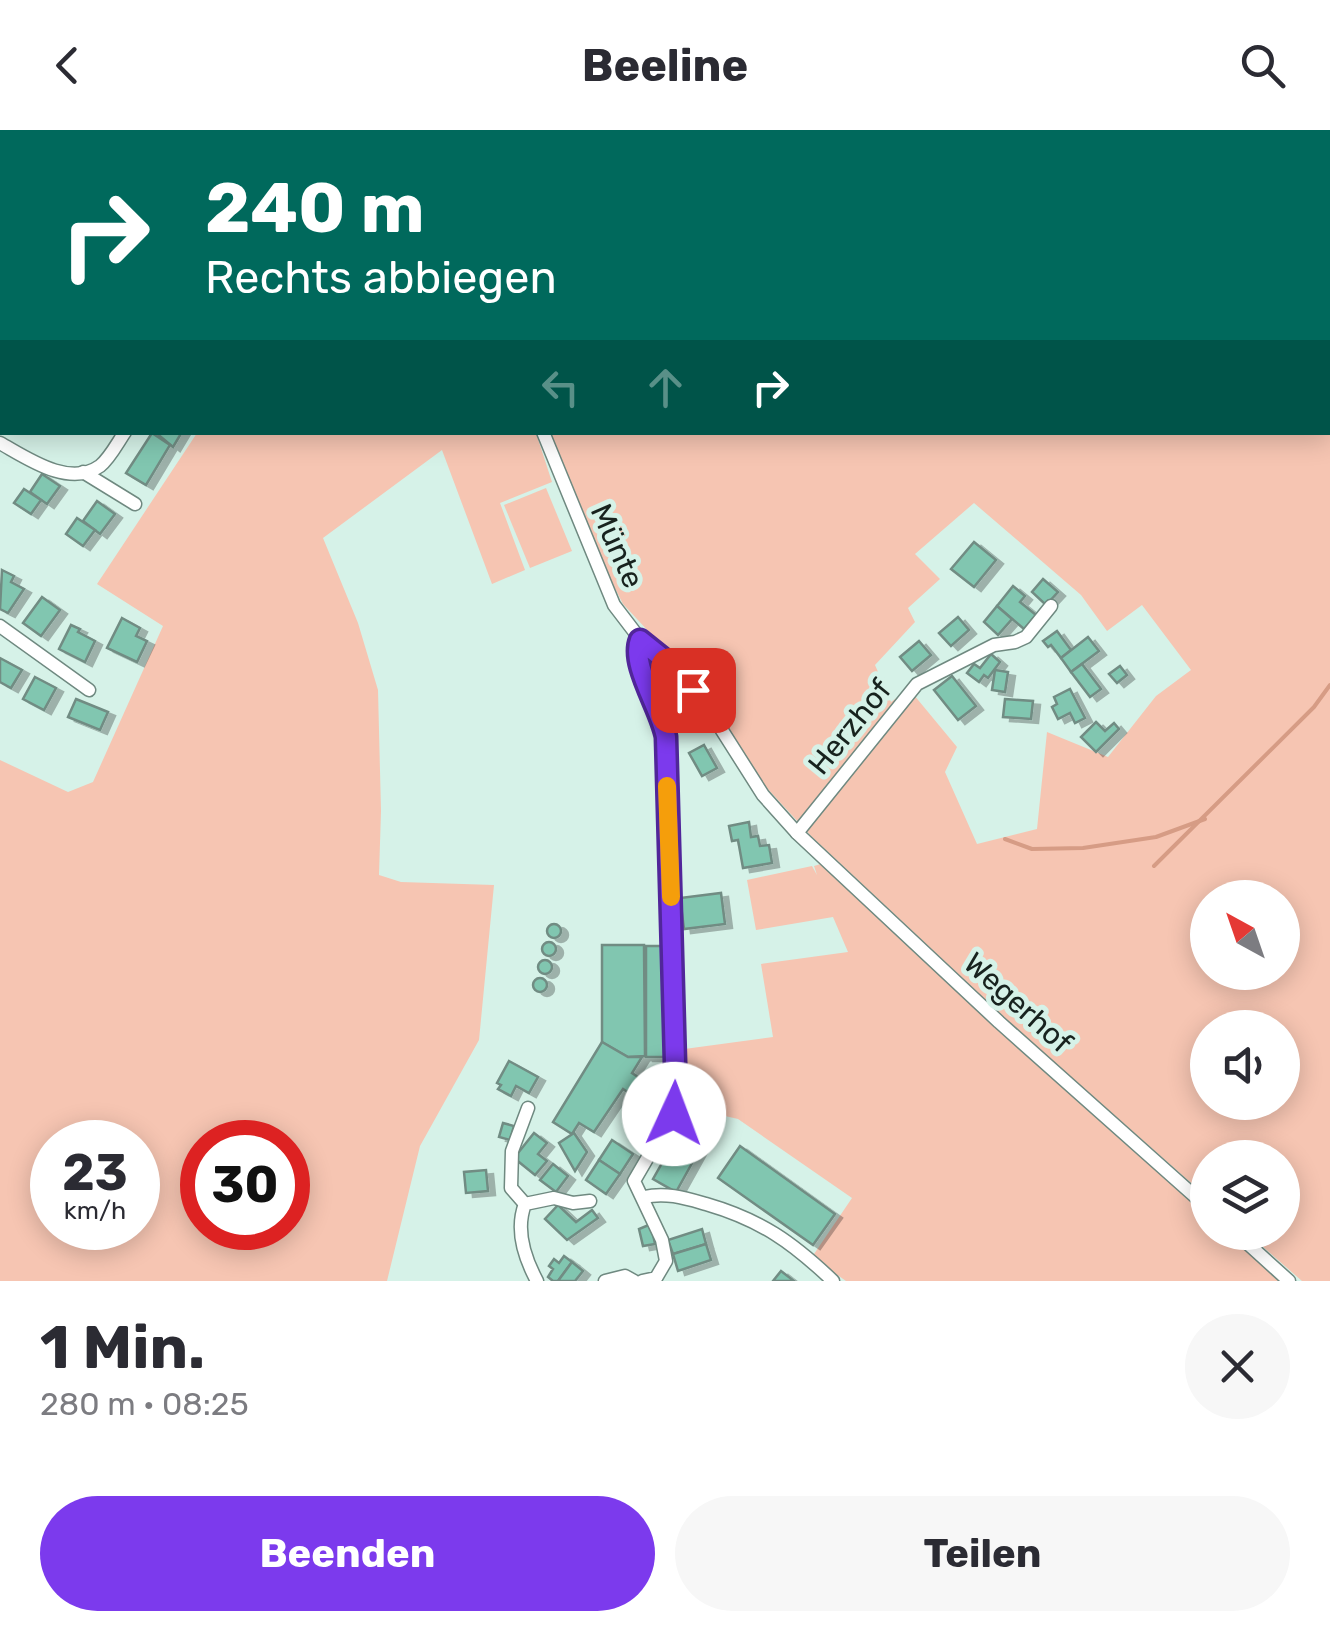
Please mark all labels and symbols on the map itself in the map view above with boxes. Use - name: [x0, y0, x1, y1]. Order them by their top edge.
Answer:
- street label: Münte: [583, 498, 651, 594]
- pin: [651, 648, 736, 733]
- street label: Herzhof: [801, 672, 899, 782]
- north arrow: [1190, 880, 1300, 990]
- street label: Wegerhof: [956, 945, 1080, 1061]
- position arrow: [622, 1062, 726, 1166]
- speed limit sign: 30: [180, 1120, 310, 1250]

